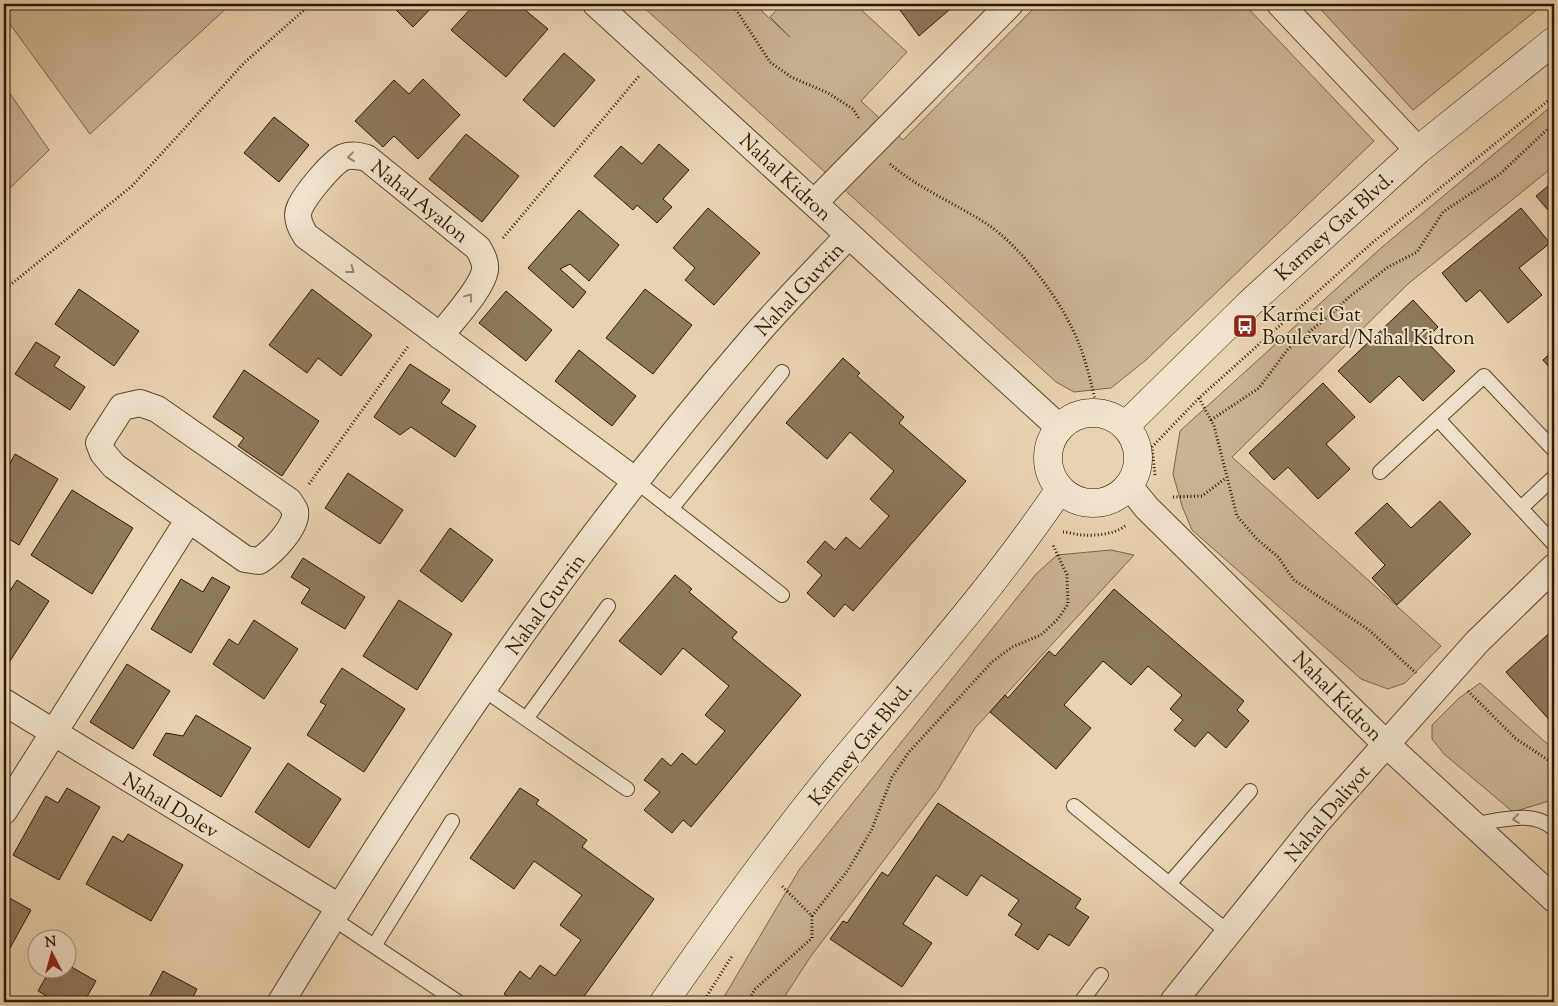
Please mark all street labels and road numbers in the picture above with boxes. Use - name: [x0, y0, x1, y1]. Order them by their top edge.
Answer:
- street label: Nahal Kidron: [732, 128, 837, 230]
- street label: Nahal Ayalon: [363, 154, 474, 252]
- street label: Karmey Gat Blvd.: [1270, 167, 1402, 289]
- street label: Nahal Guvrin: [750, 237, 852, 344]
- street label: Nahal Guvrin: [500, 549, 594, 662]
- street label: Nahal Kidron: [1285, 646, 1388, 750]
- street label: Karmey Gat Blvd.: [803, 678, 921, 813]
- street label: Nahal Daliyot: [1279, 759, 1378, 870]
- street label: Nahal Dolev: [116, 767, 224, 848]

